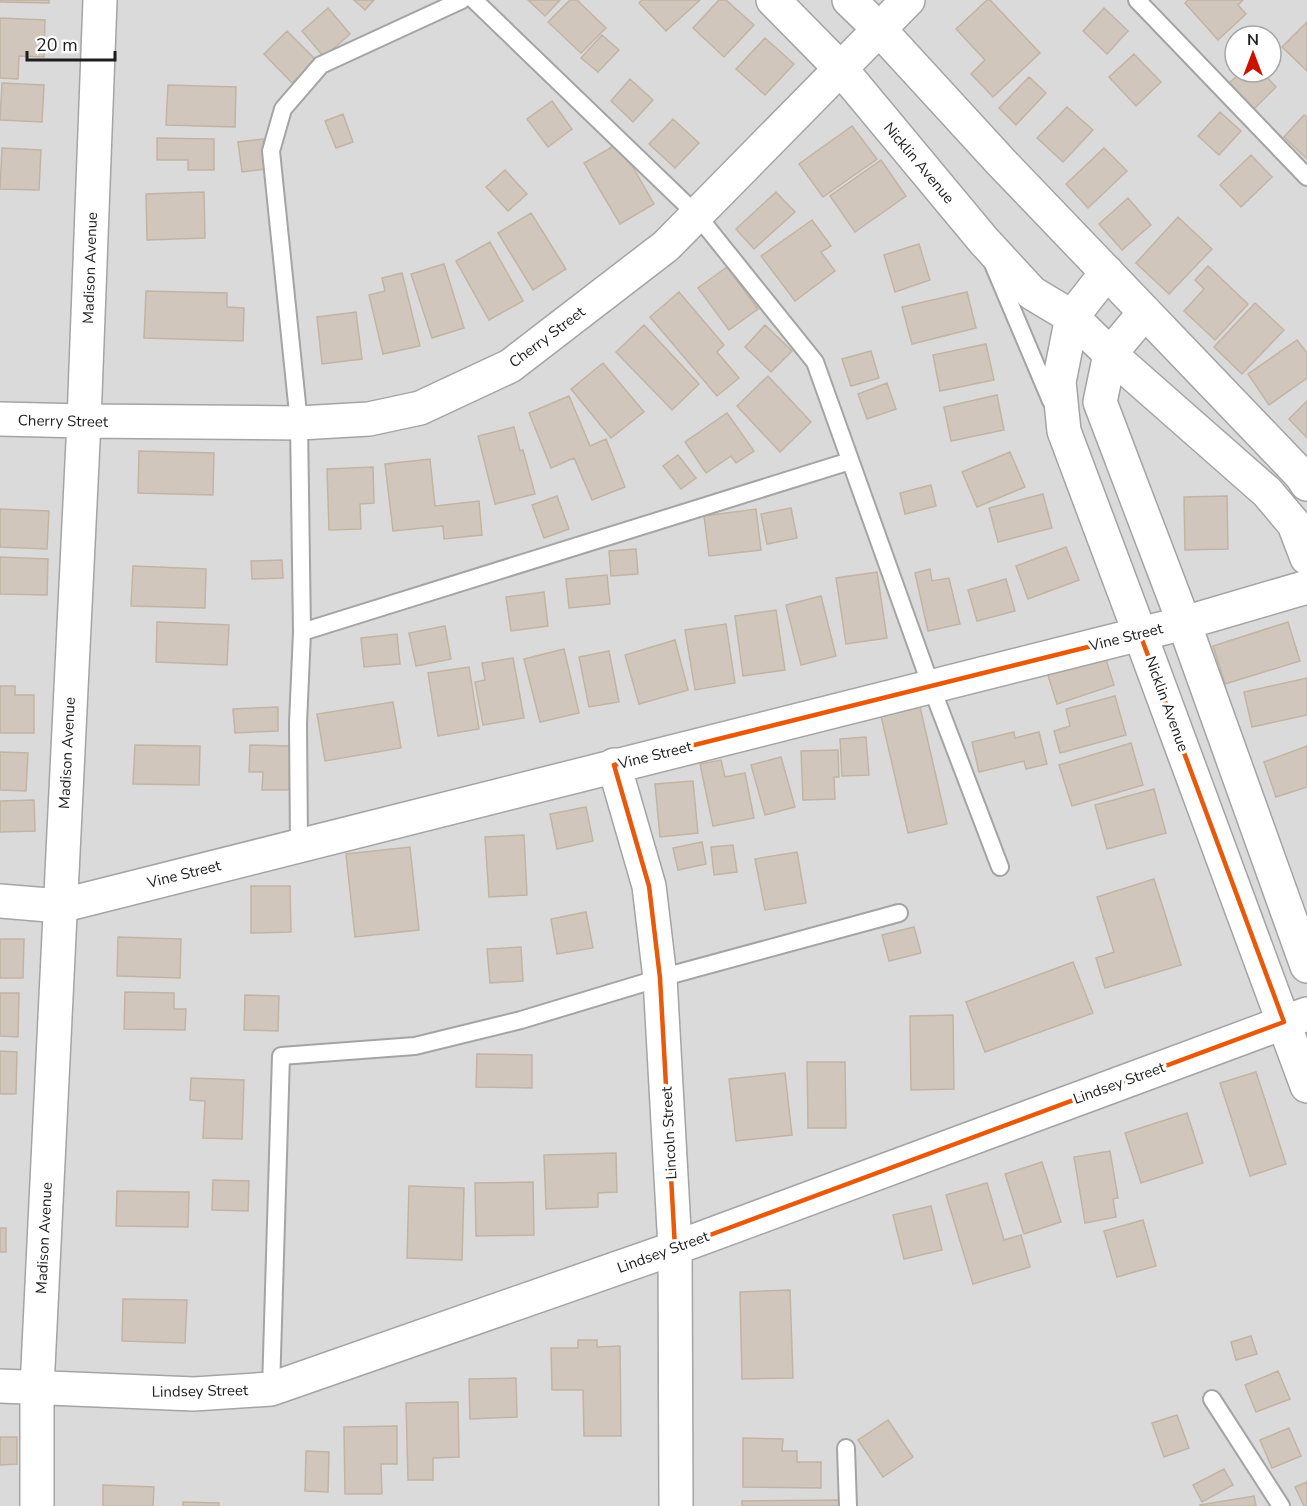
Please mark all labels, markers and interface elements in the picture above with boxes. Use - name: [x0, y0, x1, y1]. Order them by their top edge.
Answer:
- scale bar: [27, 24, 116, 62]
- north arrow: [1223, 24, 1283, 84]
- text: N: [1247, 29, 1259, 51]
- text: 20 m: [36, 33, 78, 57]
- street label: Nicklin Avenue: [879, 118, 959, 208]
- street label: Madison Avenue: [78, 212, 102, 324]
- street label: Cherry Street: [505, 301, 590, 372]
- street label: Cherry Street: [18, 410, 109, 432]
- street label: Vine Street: [1086, 618, 1166, 656]
- street label: Nicklin Avenue: [1140, 653, 1194, 755]
- street label: Madison Avenue: [54, 697, 80, 809]
- street label: Vine Street: [615, 736, 695, 774]
- street label: Vine Street: [144, 855, 224, 893]
- street label: Lindsey Street: [1070, 1057, 1168, 1109]
- street label: Lincoln Street: [657, 1085, 681, 1180]
- street label: Madison Avenue: [31, 1182, 57, 1294]
- street label: Lindsey Street: [614, 1226, 712, 1278]
- street label: Lindsey Street: [152, 1380, 249, 1402]

